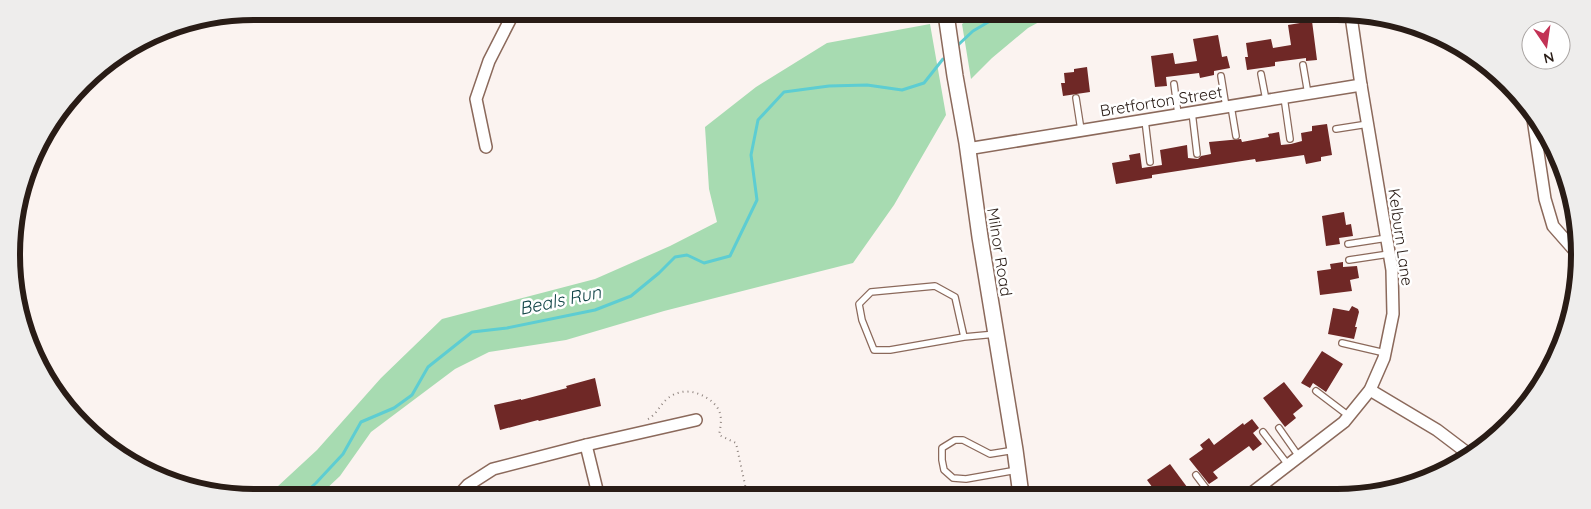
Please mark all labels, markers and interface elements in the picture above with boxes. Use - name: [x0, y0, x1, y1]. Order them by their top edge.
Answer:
- north arrow: [1521, 20, 1571, 70]
- text: N: [1542, 48, 1556, 68]
- street label: Bretforton Street: [1098, 81, 1224, 121]
- street label: Kelburn Lane: [1384, 187, 1418, 287]
- street label: Milnor Road: [983, 206, 1017, 298]
- water label: Beals Run: [517, 280, 604, 320]

